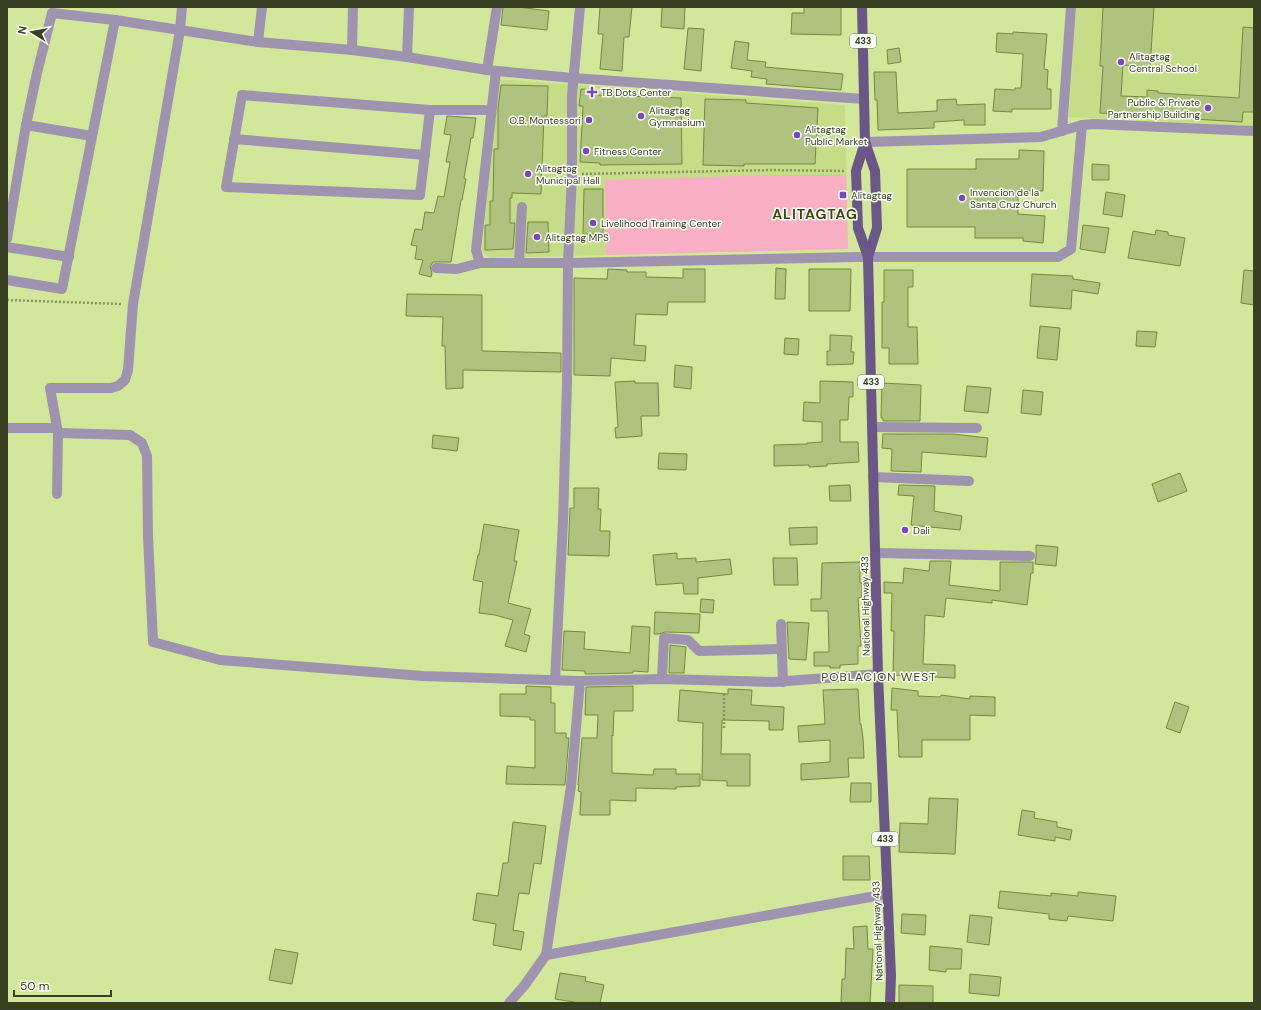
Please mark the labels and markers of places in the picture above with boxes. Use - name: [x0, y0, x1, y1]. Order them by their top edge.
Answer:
- place label: Alitagtag Central School: [1129, 50, 1197, 75]
- marker: Alitagtag Central School: [1116, 57, 1126, 67]
- marker: TB Dots Center: [586, 86, 598, 98]
- place label: TB Dots Center: [601, 86, 672, 99]
- place label: Public & Private Partnership Building: [1108, 96, 1200, 121]
- marker: Public & Private Partnership Building: [1203, 103, 1213, 113]
- place label: Alitagtag Gymnasium: [649, 104, 704, 129]
- marker: Alitagtag Gymnasium: [636, 111, 646, 121]
- place label: O.B. Montessori: [509, 114, 581, 127]
- marker: O.B. Montessori: [584, 115, 594, 125]
- place label: Alitagtag Public Market: [805, 123, 868, 148]
- marker: Alitagtag Public Market: [792, 130, 802, 140]
- place label: Fitness Center: [594, 145, 662, 158]
- marker: Fitness Center: [581, 146, 591, 156]
- place label: Alitagtag Municipal Hall: [536, 162, 600, 187]
- marker: Alitagtag Municipal Hall: [523, 169, 533, 179]
- place label: Invencion de la Santa Cruz Church: [970, 186, 1057, 211]
- place label: Alitagtag: [851, 189, 893, 202]
- marker: Alitagtag: [838, 190, 848, 200]
- marker: Invencion de la Santa Cruz Church: [957, 193, 967, 203]
- place label: Livelihood Training Center: [601, 217, 721, 230]
- marker: Livelihood Training Center: [588, 218, 598, 228]
- place label: Alitagtag MPS: [545, 231, 609, 244]
- marker: Alitagtag MPS: [532, 232, 542, 242]
- place label: Dali: [913, 524, 930, 537]
- marker: Dali: [900, 525, 910, 535]

